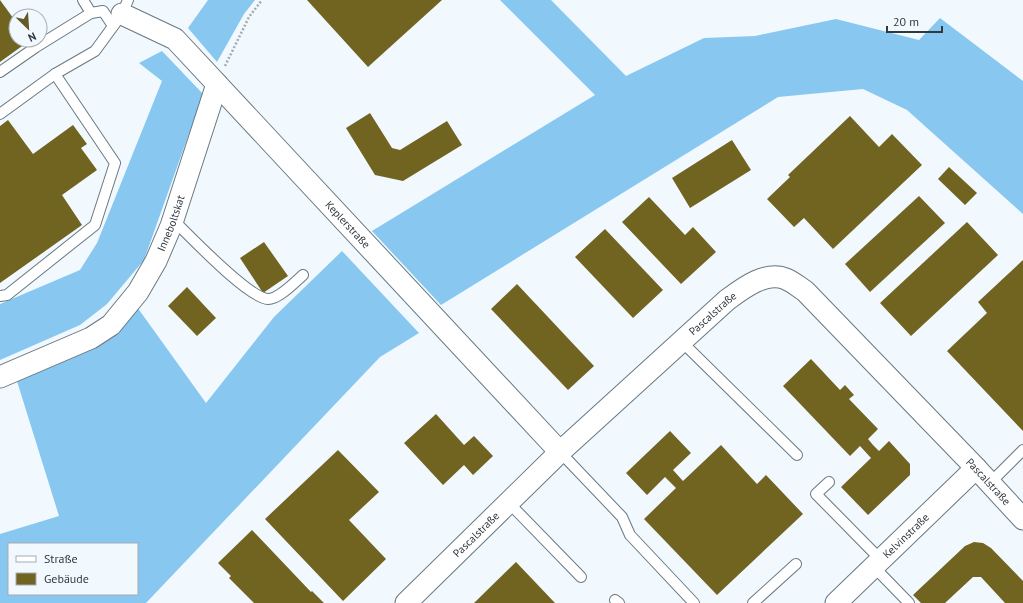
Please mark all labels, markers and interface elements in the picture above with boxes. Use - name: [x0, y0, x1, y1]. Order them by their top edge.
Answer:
- north arrow: [8, 8, 48, 48]
- scale bar: [887, 8, 942, 34]
- text: 20 m: [893, 14, 919, 29]
- text: N: [26, 29, 38, 45]
- street label: Inneboltskat: [154, 193, 188, 253]
- street label: Keplerstraße: [322, 198, 374, 251]
- street label: Pascalstraße: [686, 288, 739, 338]
- street label: Pascalstraße: [963, 455, 1014, 508]
- street label: Pascalstraße: [450, 508, 502, 560]
- street label: Kelvinstraße: [880, 510, 932, 561]
- legend: [8, 543, 138, 595]
- text: Straße: [44, 551, 78, 566]
- text: Gebäude: [44, 571, 89, 586]

